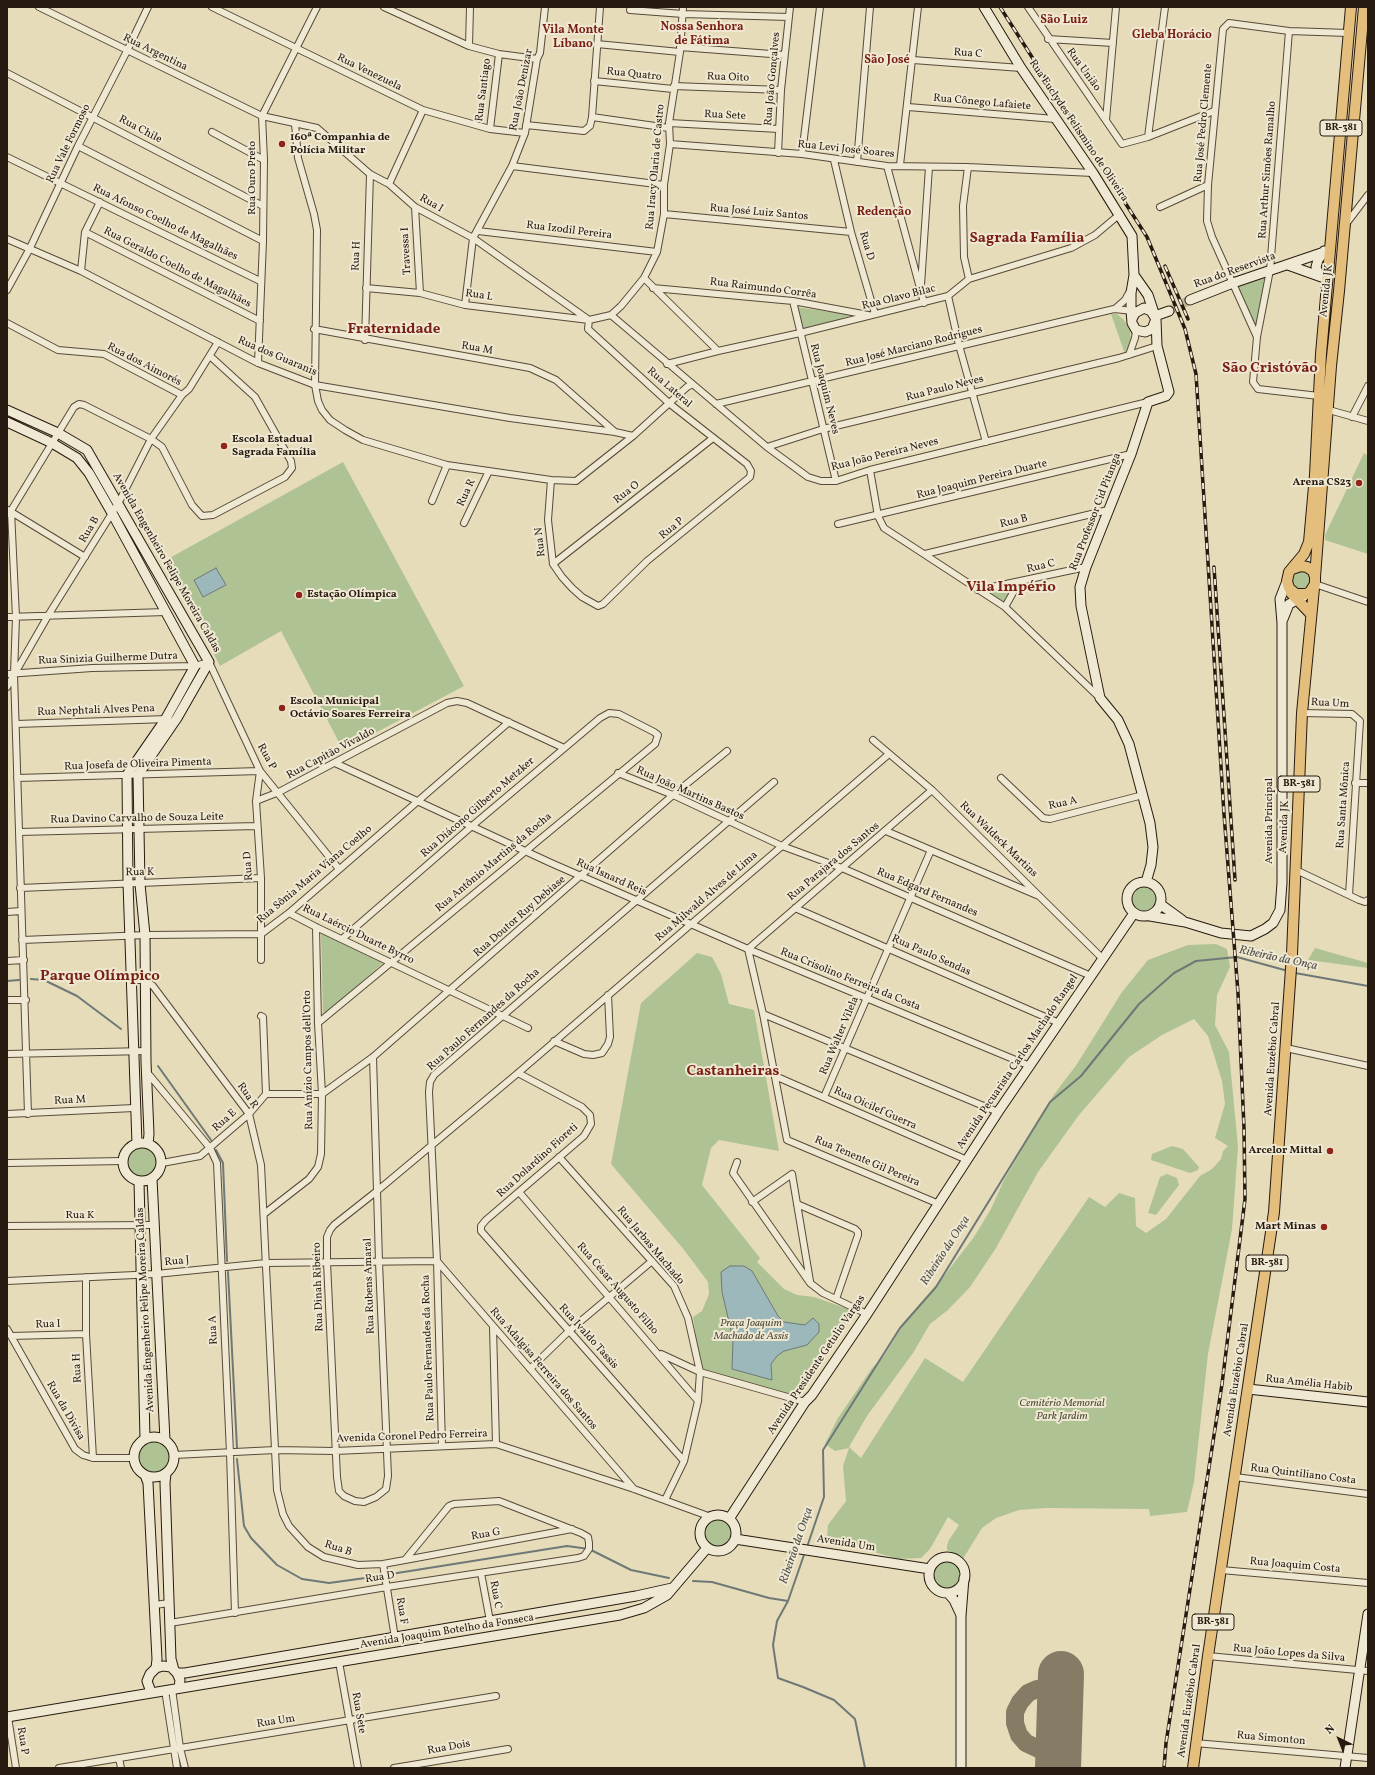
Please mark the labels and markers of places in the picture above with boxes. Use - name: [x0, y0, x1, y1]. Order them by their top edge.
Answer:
- place label: 160ª Companhia de Polícia Militar: [290, 131, 390, 157]
- marker: 160ª Companhia de Polícia Militar: [277, 139, 287, 149]
- place label: Escola Estadual Sagrada Família: [232, 433, 316, 459]
- marker: Escola Estadual Sagrada Família: [219, 441, 229, 451]
- place label: Arena CS23: [1293, 476, 1351, 490]
- marker: Arena CS23: [1354, 478, 1364, 488]
- place label: Estação Olímpica: [307, 588, 397, 602]
- marker: Estação Olímpica: [294, 590, 304, 600]
- place label: Escola Municipal Octávio Soares Ferreira: [290, 695, 411, 721]
- marker: Escola Municipal Octávio Soares Ferreira: [277, 703, 287, 713]
- place label: Arcelor Mittal: [1248, 1144, 1322, 1158]
- marker: Arcelor Mittal: [1325, 1146, 1335, 1156]
- place label: Mart Minas: [1255, 1220, 1316, 1234]
- marker: Mart Minas: [1319, 1222, 1329, 1232]

